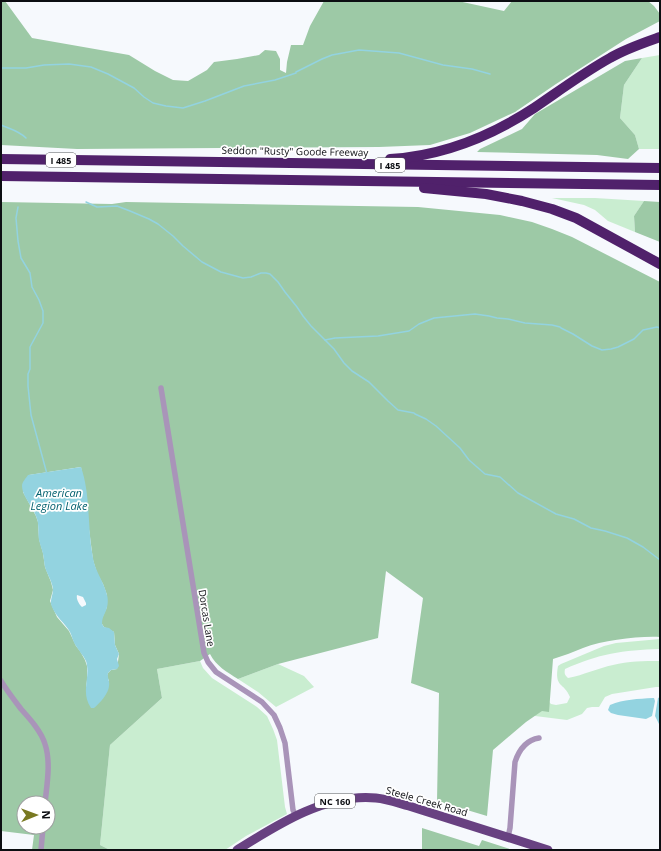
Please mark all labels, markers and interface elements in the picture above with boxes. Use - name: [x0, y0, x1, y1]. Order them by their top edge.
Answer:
- street label: Seddon "Rusty" Goode Freeway: [222, 143, 369, 159]
- road number: I 485: [46, 153, 76, 167]
- road number: I 485: [375, 158, 405, 172]
- water label: American Legion Lake: [31, 485, 88, 513]
- street label: Dorcas Lane: [196, 588, 218, 648]
- street label: Steele Creek Road: [385, 783, 469, 819]
- road number: NC 160: [315, 794, 355, 808]
- north arrow: [16, 795, 56, 835]
- text: N: [39, 810, 54, 819]

